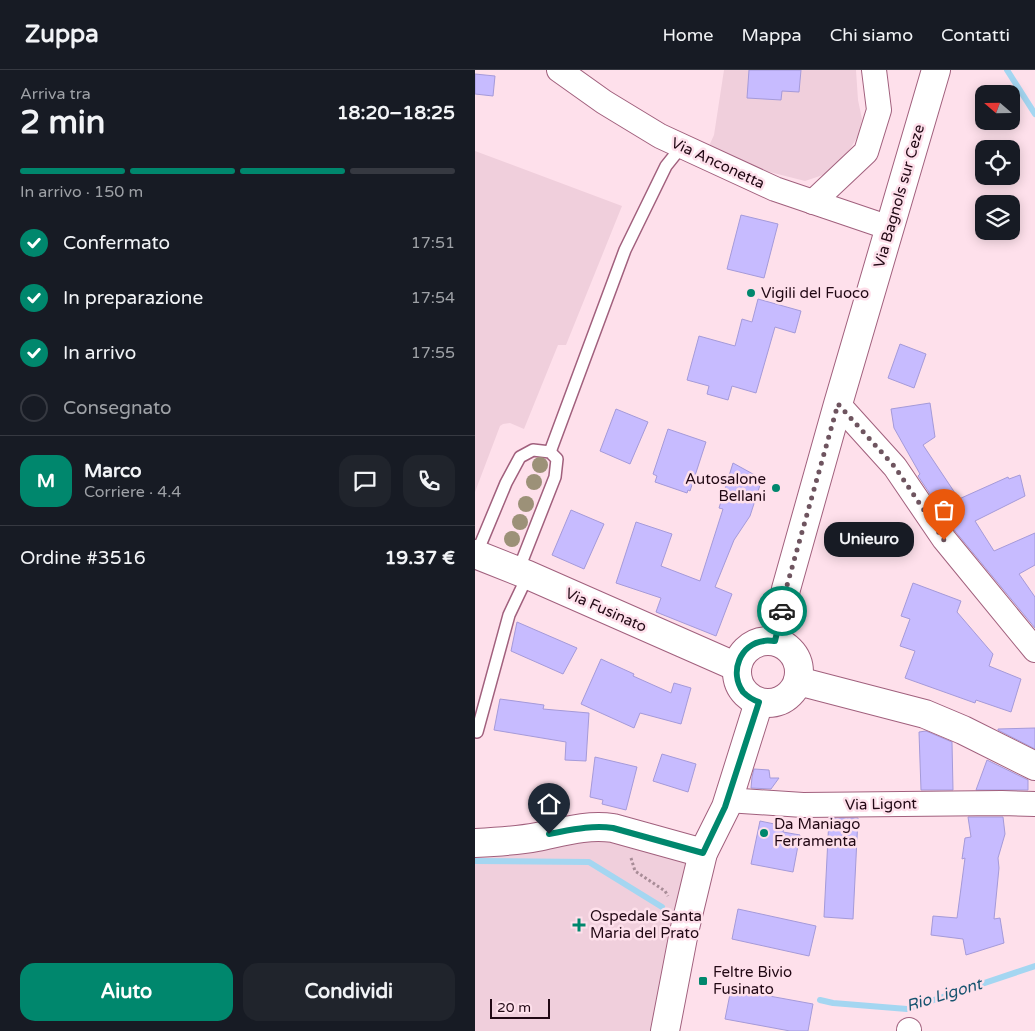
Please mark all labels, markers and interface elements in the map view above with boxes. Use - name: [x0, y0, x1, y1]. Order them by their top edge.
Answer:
- text: Zuppa: [25, 20, 99, 49]
- text: Home: [662, 24, 713, 46]
- text: Mappa: [741, 24, 802, 46]
- text: Chi siamo: [830, 24, 913, 46]
- text: Contatti: [941, 24, 1010, 46]
- text: Arriva tra: [20, 84, 91, 104]
- north arrow: [975, 85, 1020, 130]
- map controls: [975, 85, 1020, 240]
- text: 18:20–18:25: [337, 102, 455, 124]
- text: 2 min: [20, 104, 105, 142]
- street label: Via Bagnols sur Ceze: [870, 122, 928, 270]
- street label: Via Anconetta: [668, 133, 768, 193]
- button: locate: [975, 140, 1020, 185]
- text: In arrivo · 150 m: [20, 182, 143, 202]
- button: layers: [975, 195, 1020, 240]
- icon: check: [20, 229, 48, 257]
- text: Confermato: [63, 232, 170, 254]
- text: 17:51: [411, 233, 455, 253]
- icon: check: [20, 284, 48, 312]
- place label: Vigili del Fuoco: [761, 284, 869, 302]
- text: In preparazione: [63, 287, 203, 309]
- marker: Vigili del Fuoco: [745, 287, 757, 299]
- text: 17:54: [411, 288, 455, 308]
- icon: check: [20, 339, 48, 367]
- text: In arrivo: [63, 342, 136, 364]
- text: 17:55: [411, 343, 455, 363]
- text: Consegnato: [63, 397, 172, 419]
- button: chat: [339, 455, 391, 507]
- button: phone: [403, 455, 455, 507]
- text: Marco: [84, 460, 142, 482]
- text: M: [37, 470, 55, 492]
- place label: Autosalone Bellani: [685, 470, 766, 505]
- text: Corriere · 4.4: [84, 482, 181, 502]
- marker: Autosalone Bellani: [770, 482, 782, 494]
- pin: [923, 489, 965, 540]
- icon: bag: [930, 496, 958, 524]
- callout: Unieuro: [824, 522, 914, 558]
- text: Unieuro: [839, 529, 899, 549]
- text: Ordine #3516: [20, 547, 146, 569]
- text: 19.37 €: [384, 547, 455, 569]
- street label: Via Fusinato: [563, 584, 649, 636]
- courier: [757, 586, 807, 636]
- icon: car: [768, 597, 796, 625]
- pin: [528, 783, 570, 834]
- icon: home: [535, 790, 563, 818]
- street label: Via Ligont: [845, 794, 917, 814]
- place label: Da Maniago Ferramenta: [774, 815, 860, 850]
- marker: Da Maniago Ferramenta: [758, 827, 770, 839]
- place label: Ospedale Santa Maria del Prato: [590, 907, 702, 942]
- marker: Ospedale Santa Maria del Prato: [572, 918, 586, 932]
- button: Aiuto: [20, 963, 233, 1021]
- button: Condividi: [243, 963, 455, 1021]
- place label: Feltre Bivio Fusinato: [713, 963, 792, 998]
- water label: Rio Ligont: [904, 973, 986, 1016]
- marker: Feltre Bivio Fusinato: [697, 975, 709, 987]
- scale bar: [490, 996, 550, 1019]
- text: 20 m: [497, 999, 531, 1016]

